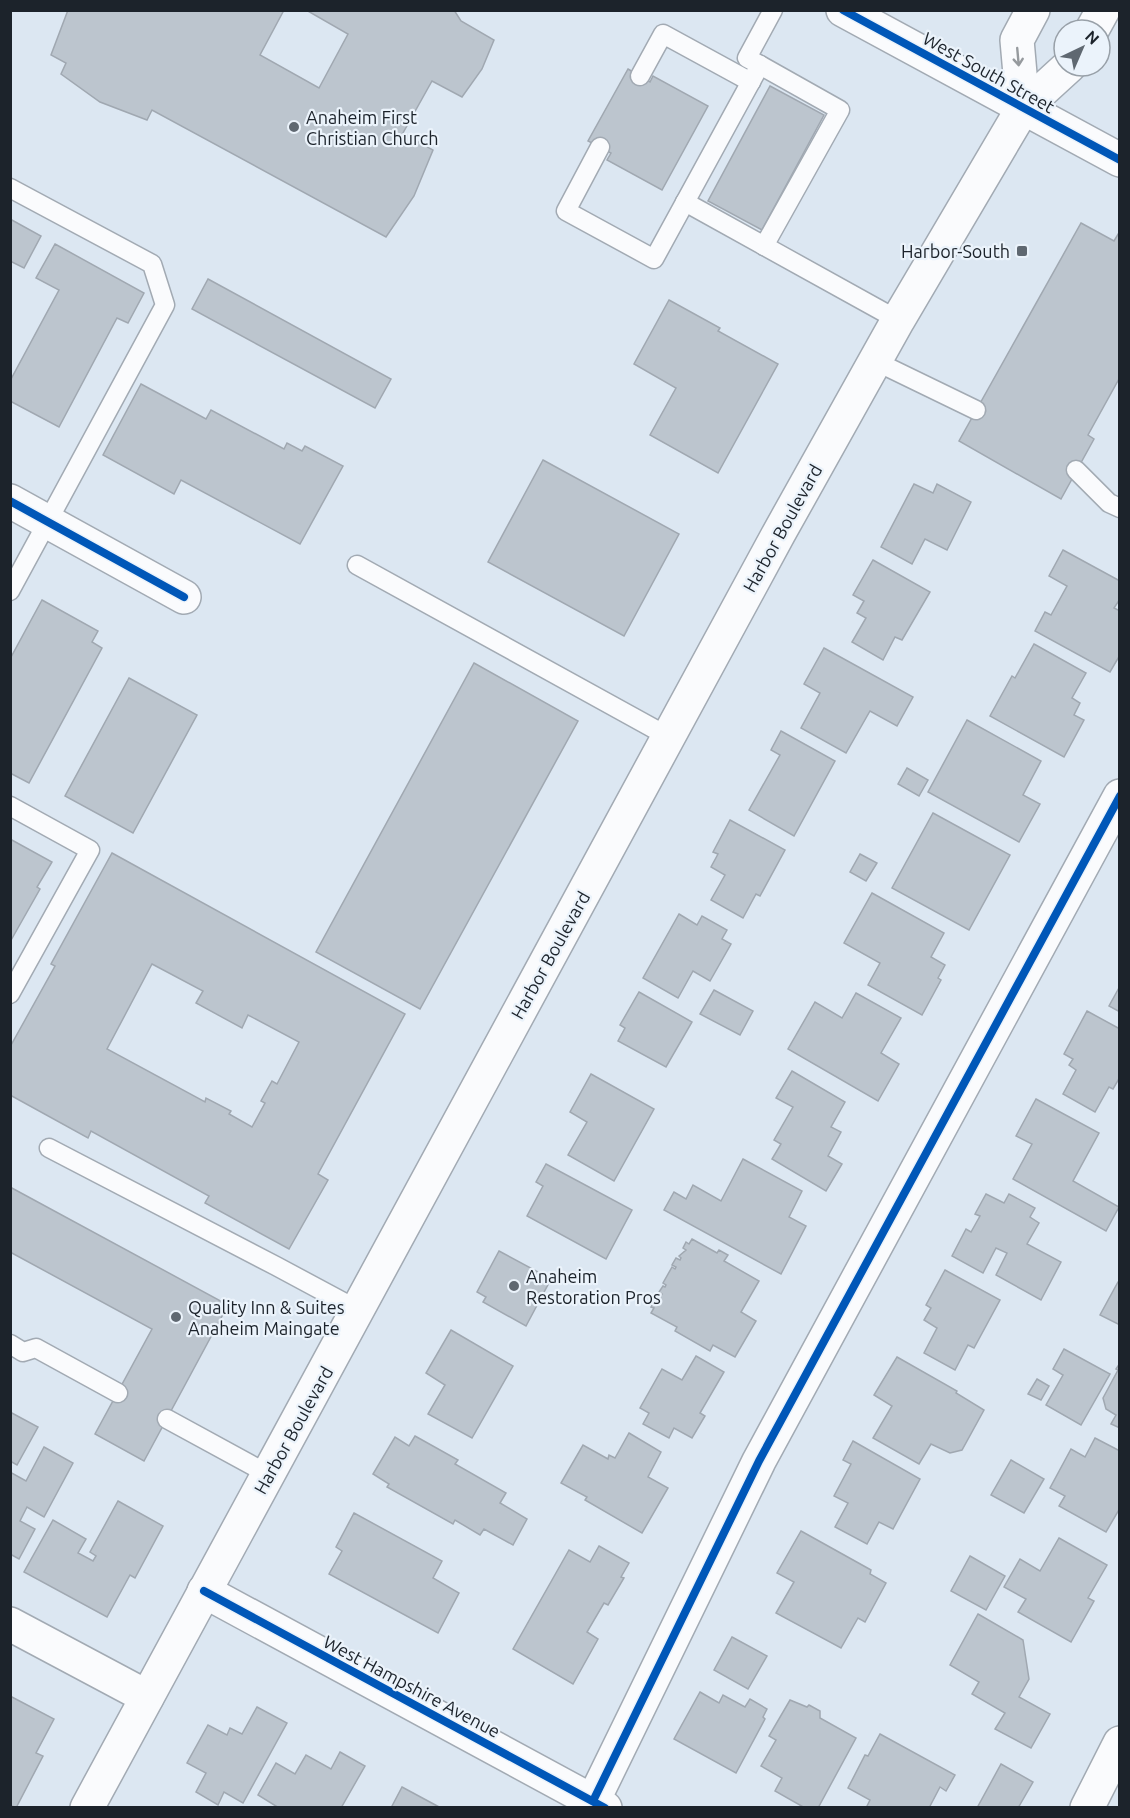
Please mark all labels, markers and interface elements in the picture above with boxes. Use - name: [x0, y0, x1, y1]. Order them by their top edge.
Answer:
- north arrow: [1052, 18, 1112, 78]
- text: N: [1082, 27, 1103, 48]
- street label: West South Street: [920, 28, 1058, 116]
- one-way arrow: [1013, 47, 1024, 67]
- place label: Anaheim First Christian Church: [306, 107, 438, 148]
- marker: Anaheim First Christian Church: [287, 120, 301, 134]
- place label: Harbor-South: [901, 241, 1010, 261]
- marker: Harbor-South: [1015, 244, 1029, 258]
- street label: Harbor Boulevard: [739, 461, 825, 595]
- street label: Harbor Boulevard: [507, 888, 593, 1022]
- place label: Anaheim Restoration Pros: [526, 1266, 661, 1307]
- marker: Anaheim Restoration Pros: [507, 1279, 521, 1293]
- place label: Quality Inn & Suites Anaheim Maingate: [188, 1297, 345, 1338]
- marker: Quality Inn & Suites Anaheim Maingate: [169, 1310, 183, 1324]
- street label: Harbor Boulevard: [250, 1363, 336, 1497]
- street label: West Hampshire Avenue: [320, 1631, 504, 1741]

